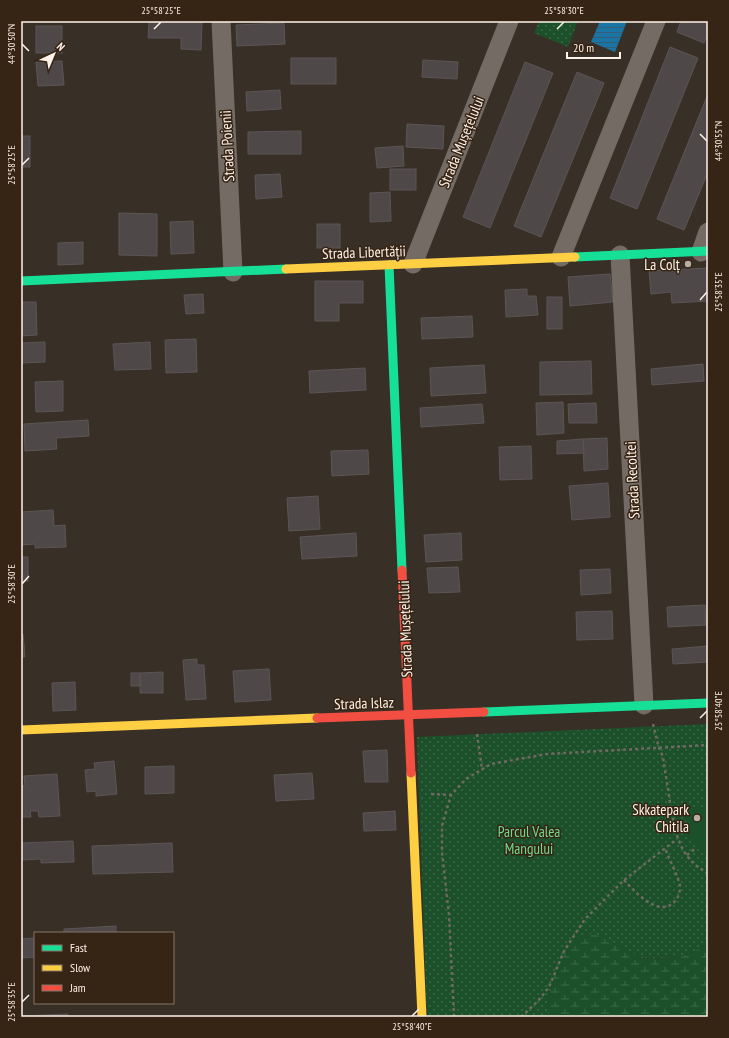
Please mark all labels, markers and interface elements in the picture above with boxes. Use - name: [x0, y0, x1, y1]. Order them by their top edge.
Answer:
- text: 25°58'25"E: [141, 4, 181, 17]
- text: 25°58'30"E: [544, 4, 584, 17]
- text: 44°30'50"N: [5, 24, 18, 64]
- north arrow: [34, 34, 74, 74]
- scale bar: [567, 34, 620, 60]
- text: N: [54, 40, 68, 54]
- text: 20 m: [573, 40, 594, 55]
- street label: Strada Mușețelului: [434, 93, 488, 191]
- street label: Strada Poienii: [216, 110, 238, 182]
- text: 44°30'55"N: [712, 121, 725, 161]
- text: 25°58'25"E: [5, 145, 18, 185]
- street label: Strada Libertății: [322, 241, 406, 263]
- place label: La Colț: [644, 255, 680, 274]
- marker: La Colț: [683, 259, 693, 269]
- text: 25°58'35"E: [712, 272, 725, 312]
- street label: Strada Recoltei: [620, 441, 644, 519]
- text: 25°58'30"E: [5, 564, 18, 604]
- street label: Strada Mușețelului: [394, 580, 416, 678]
- text: 25°58'40"E: [712, 691, 725, 731]
- street label: Strada Islaz: [334, 692, 394, 714]
- place label: Skkatepark Chitila: [632, 800, 689, 836]
- marker: Skkatepark Chitila: [692, 813, 702, 823]
- park label: Parcul Valea Mangului: [498, 822, 560, 858]
- legend: [34, 932, 174, 1004]
- text: Fast: [70, 940, 88, 955]
- text: Slow: [70, 960, 91, 975]
- text: Jam: [69, 980, 86, 995]
- text: 25°58'35"E: [5, 982, 18, 1022]
- text: 25°58'40"E: [392, 1020, 432, 1033]

